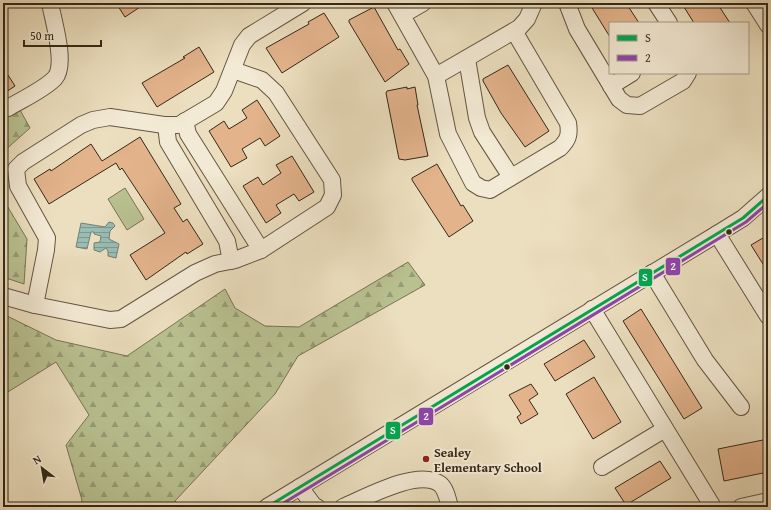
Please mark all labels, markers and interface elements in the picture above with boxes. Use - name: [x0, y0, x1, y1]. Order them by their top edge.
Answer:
- scale bar: [24, 22, 101, 48]
- legend: [609, 22, 749, 74]
- text: 50 m: [30, 27, 54, 44]
- text: S: [645, 29, 651, 46]
- text: 2: [645, 49, 651, 66]
- unlabelled marker: [724, 227, 734, 237]
- line badge: 2: [665, 257, 681, 276]
- text: 2: [670, 258, 676, 274]
- line badge: S: [638, 268, 653, 287]
- text: S: [642, 269, 648, 285]
- unlabelled marker: [502, 362, 512, 372]
- line badge: 2: [418, 407, 434, 426]
- text: 2: [423, 408, 429, 424]
- line badge: S: [385, 421, 401, 440]
- text: S: [390, 422, 396, 438]
- place label: Sealey Elementary School: [434, 443, 542, 477]
- north arrow: [22, 448, 62, 488]
- text: N: [30, 450, 45, 468]
- marker: Sealey Elementary School: [421, 454, 431, 464]

